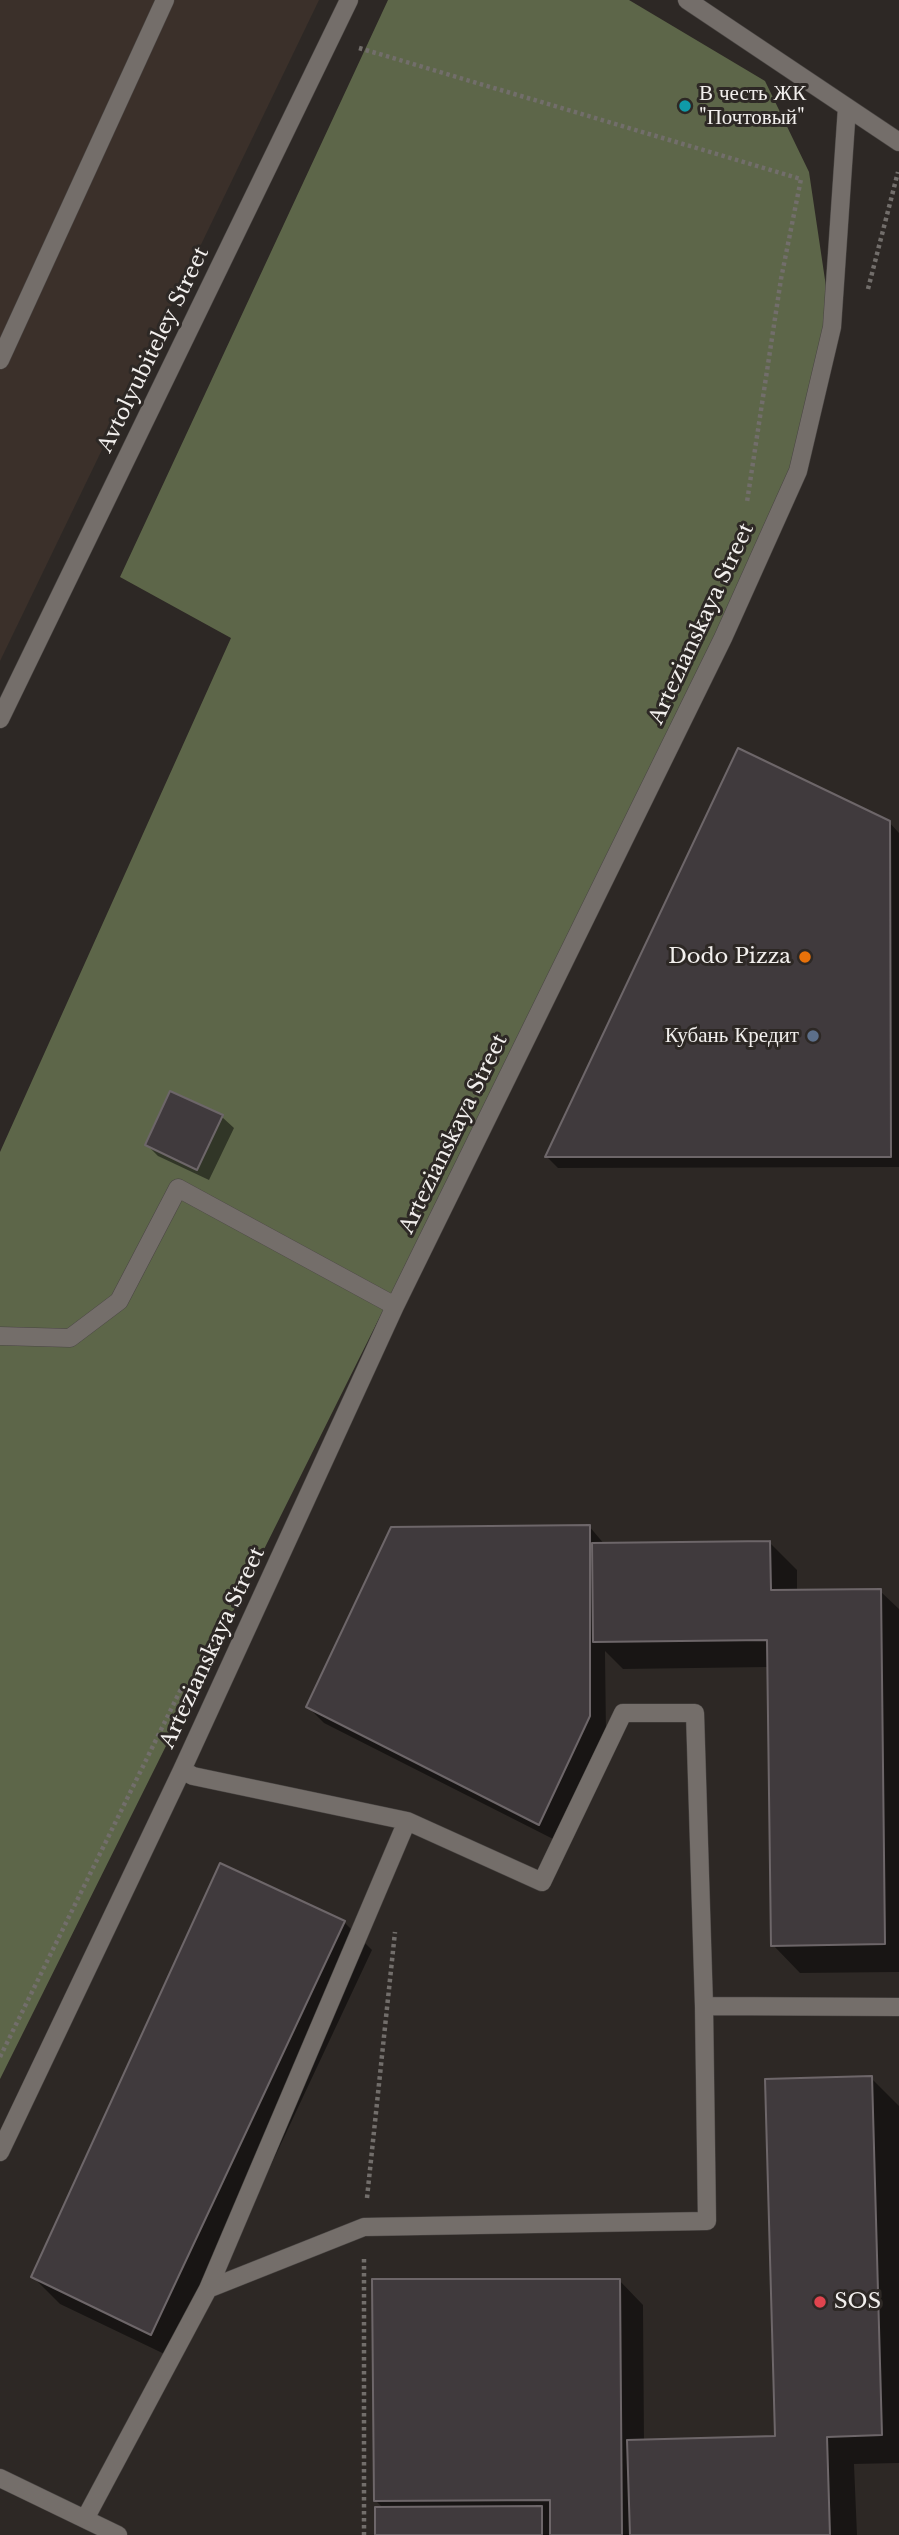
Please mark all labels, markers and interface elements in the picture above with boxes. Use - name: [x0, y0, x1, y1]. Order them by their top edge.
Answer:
- place label: В честь ЖК "Почтовый": [699, 81, 806, 131]
- marker: В честь ЖК "Почтовый": [677, 98, 693, 114]
- street label: Avtolyubiteley Street: [93, 243, 215, 457]
- street label: Artezianskaya Street: [644, 519, 760, 729]
- place label: Dodo Pizza: [668, 944, 791, 970]
- marker: Dodo Pizza: [797, 949, 813, 965]
- place label: Кубань Кредит: [665, 1023, 799, 1049]
- marker: Кубань Кредит: [805, 1028, 821, 1044]
- street label: Artezianskaya Street: [395, 1030, 513, 1238]
- street label: Artezianskaya Street: [155, 1543, 271, 1753]
- place label: SOS: [834, 2289, 881, 2315]
- marker: SOS: [812, 2294, 828, 2310]

